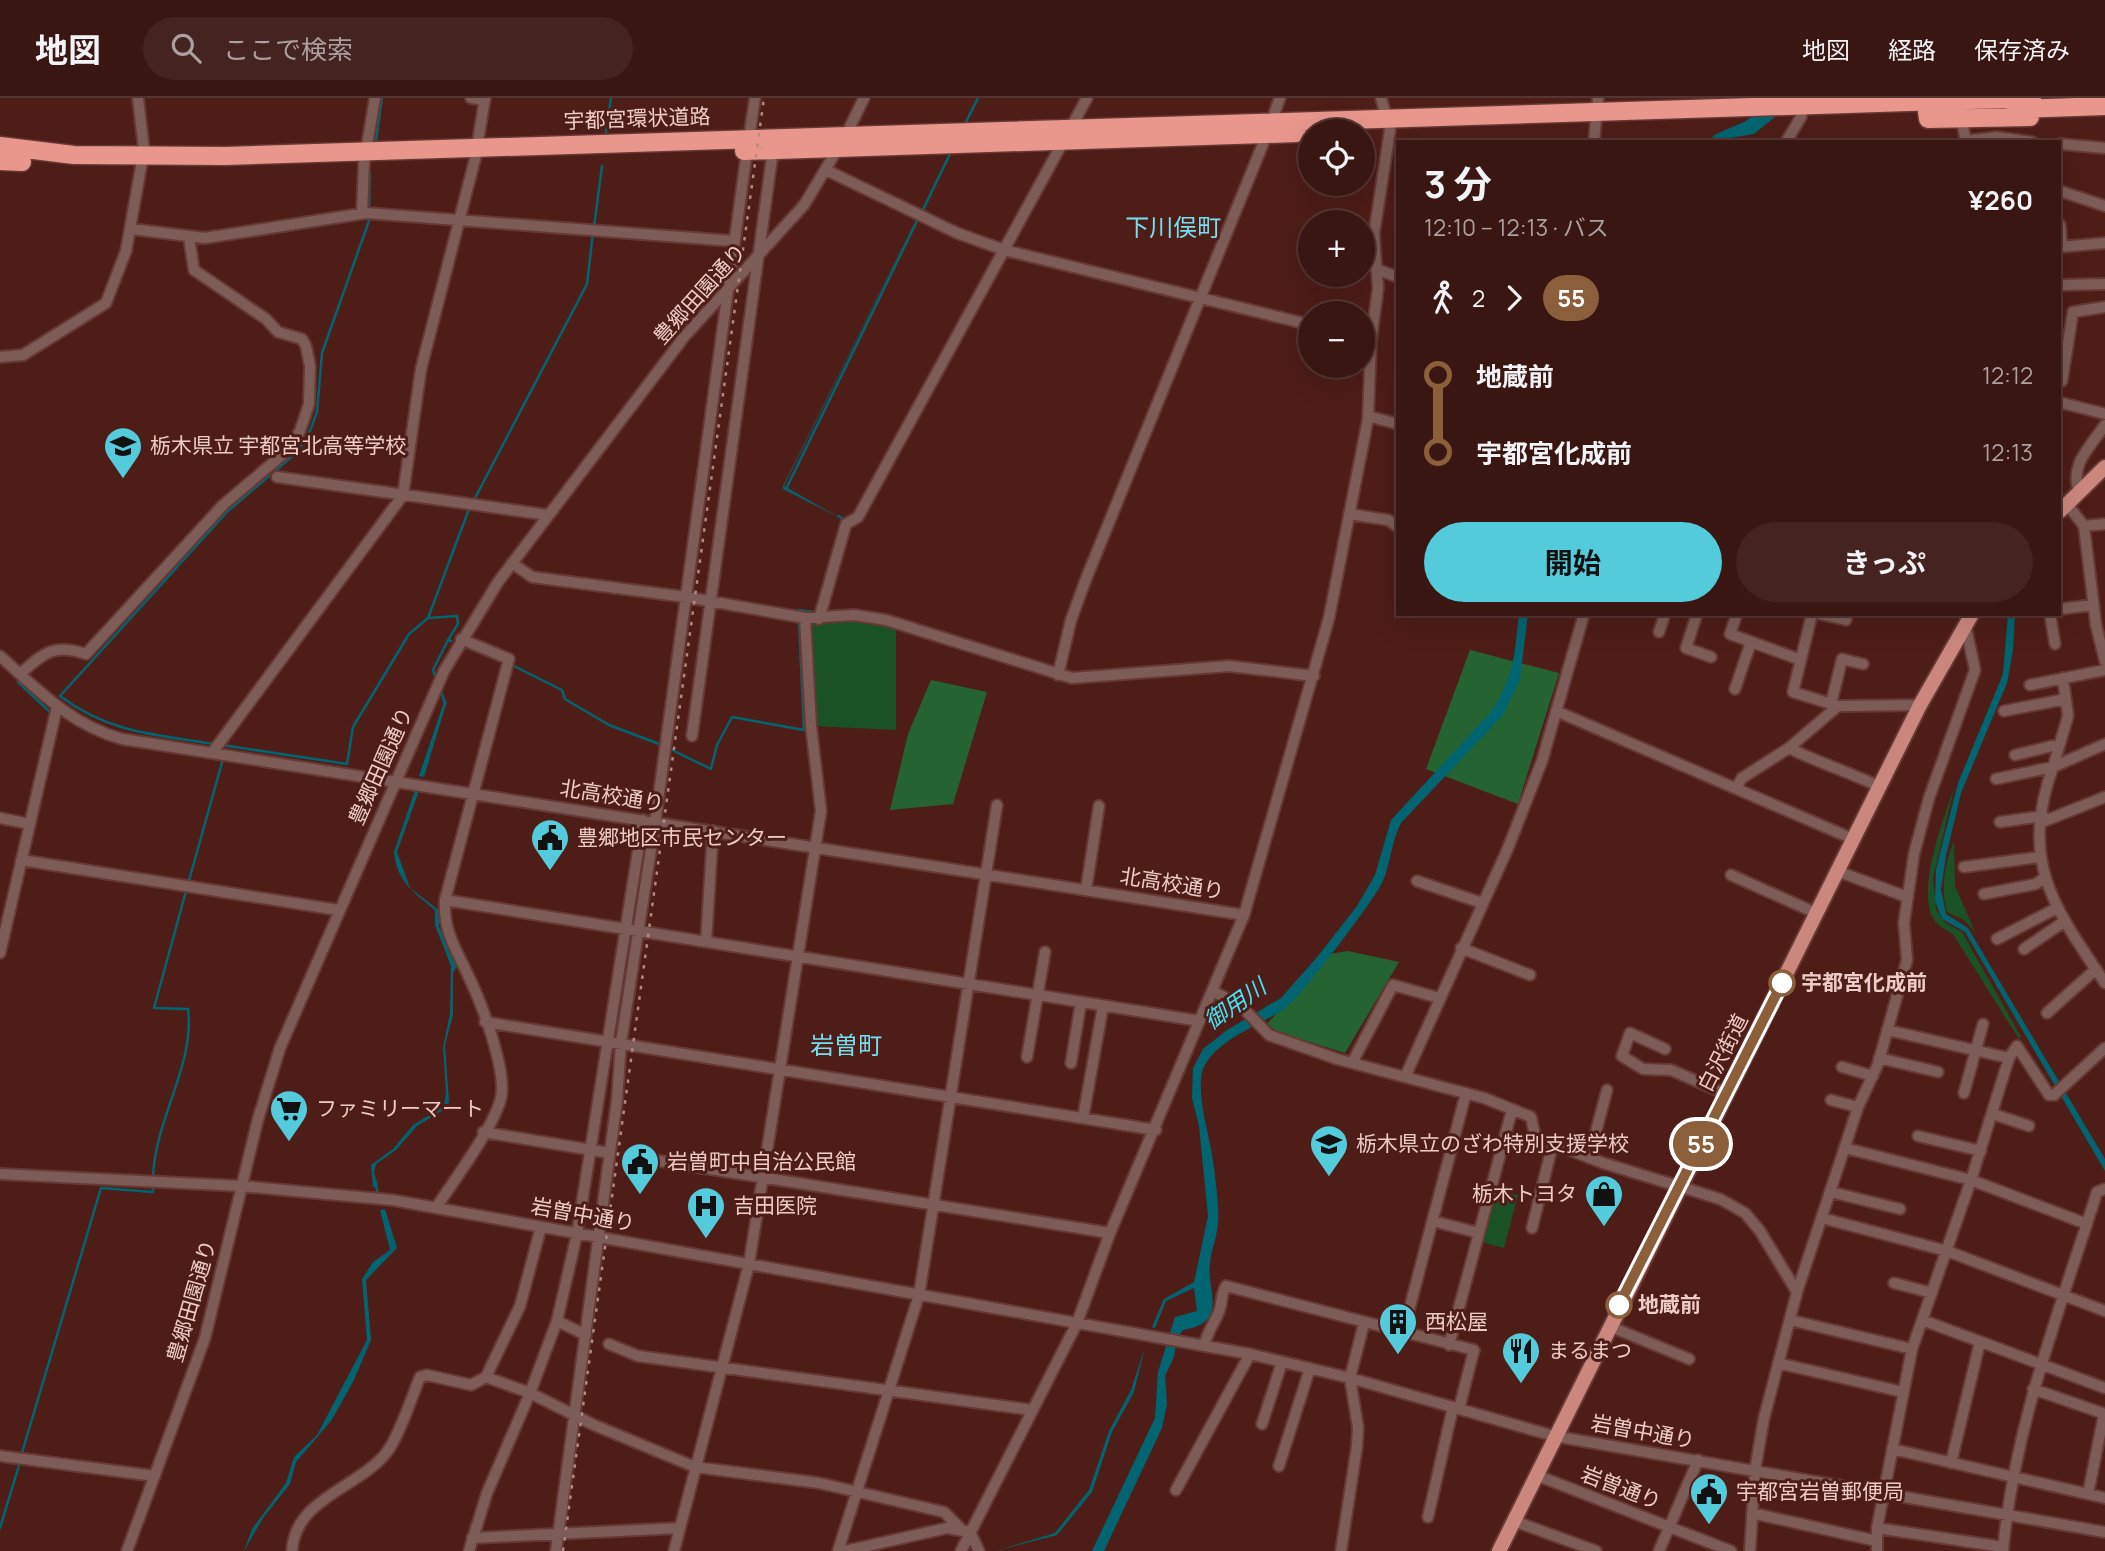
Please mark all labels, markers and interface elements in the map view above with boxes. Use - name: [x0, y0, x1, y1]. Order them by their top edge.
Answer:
- search box: [143, 17, 633, 80]
- text: 地図: [35, 27, 101, 72]
- icon: search: [167, 29, 205, 67]
- text: ここで検索: [223, 31, 353, 67]
- text: 地図: [1802, 33, 1850, 66]
- text: 経路: [1888, 33, 1936, 66]
- text: 保存済み: [1974, 33, 2070, 66]
- street label: 宇都宮環状道路: [563, 101, 711, 135]
- map controls: [1298, 119, 1375, 378]
- button: locate: [1298, 119, 1375, 196]
- text: 3 分: [1424, 157, 1492, 209]
- text: ¥260: [1968, 182, 2033, 218]
- district label: 下川俣町: [1125, 210, 1221, 243]
- button: +: [1298, 210, 1375, 287]
- text: 12:10 – 12:13 · バス: [1424, 211, 1609, 243]
- street label: 豊郷田園通り: [647, 237, 752, 350]
- icon: walk: [1424, 279, 1462, 317]
- icon: forward: [1495, 279, 1533, 317]
- text: 55: [1557, 281, 1585, 314]
- text: 2: [1472, 282, 1485, 314]
- button: −: [1298, 301, 1375, 378]
- text: 地蔵前: [1476, 358, 1554, 394]
- text: 12:12: [1982, 359, 2033, 391]
- school or university icon: 栃木県立 宇都宮北高等学校: [102, 425, 144, 480]
- place label: 栃木県立 宇都宮北高等学校: [150, 431, 406, 459]
- text: 宇都宮化成前: [1476, 435, 1632, 471]
- text: 12:13: [1982, 436, 2033, 468]
- button: 開始: [1424, 522, 1722, 602]
- button: きっぷ: [1736, 522, 2033, 602]
- street label: 豊郷田園通り: [342, 702, 419, 829]
- street label: 北高校通り: [558, 773, 666, 817]
- public building icon: 豊郷地区市民センター: [529, 817, 571, 872]
- place label: 豊郷地区市民センター: [577, 823, 787, 851]
- street label: 北高校通り: [1118, 861, 1226, 905]
- place label: 宇都宮化成前: [1801, 968, 1927, 996]
- water label: 御用川: [1197, 969, 1274, 1036]
- marker: 宇都宮化成前: [1769, 970, 1795, 996]
- street label: 白沢街道: [1691, 1009, 1754, 1096]
- district label: 岩曽町: [810, 1028, 882, 1061]
- supermarket icon: ファミリーマート: [268, 1088, 310, 1143]
- place label: ファミリーマート: [316, 1094, 484, 1122]
- line badge: 55: [1670, 1121, 1732, 1167]
- school or university icon: 栃木県立のざわ特別支援学校: [1308, 1123, 1350, 1178]
- text: 55: [1687, 1127, 1715, 1160]
- place label: 栃木県立のざわ特別支援学校: [1356, 1129, 1629, 1157]
- public building icon: 岩曽町中自治公民館: [619, 1141, 661, 1196]
- place label: 岩曽町中自治公民館: [667, 1147, 856, 1175]
- shop icon: 栃木トヨタ: [1583, 1173, 1625, 1228]
- place label: 栃木トヨタ: [1472, 1179, 1577, 1207]
- hospital icon: 吉田医院: [685, 1185, 727, 1240]
- street label: 岩曽中通り: [529, 1191, 637, 1237]
- place label: 吉田医院: [733, 1191, 817, 1219]
- street label: 豊郷田園通り: [160, 1236, 222, 1365]
- place label: 地蔵前: [1638, 1290, 1701, 1318]
- marker: 地蔵前: [1606, 1292, 1632, 1318]
- building icon: 西松屋: [1377, 1301, 1419, 1356]
- place label: 西松屋: [1425, 1307, 1488, 1335]
- restaurant icon: まるまつ: [1500, 1330, 1542, 1385]
- place label: まるまつ: [1548, 1336, 1632, 1364]
- street label: 岩曽中通り: [1589, 1408, 1697, 1454]
- street label: 岩曽通り: [1577, 1459, 1666, 1515]
- public building icon: 宇都宮岩曽郵便局: [1688, 1471, 1730, 1526]
- place label: 宇都宮岩曽郵便局: [1736, 1477, 1904, 1505]

